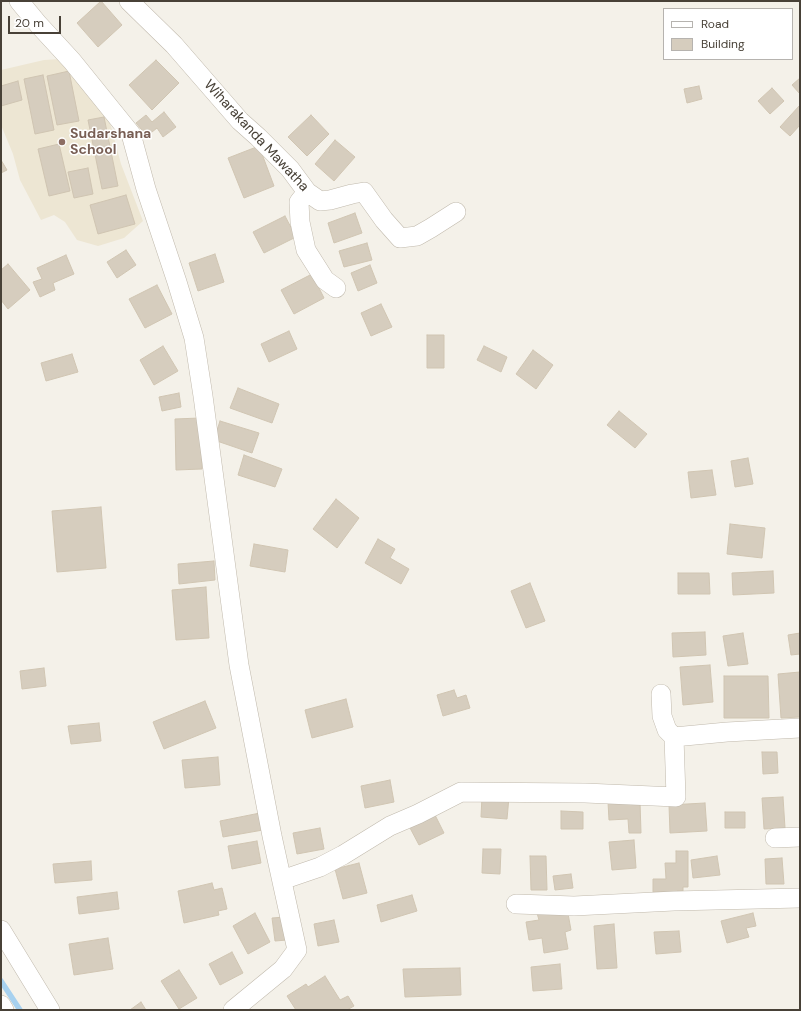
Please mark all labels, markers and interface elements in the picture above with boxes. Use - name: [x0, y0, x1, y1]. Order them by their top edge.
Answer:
- scale bar: [10, 8, 63, 34]
- legend: [663, 8, 793, 60]
- text: 20 m: [15, 15, 44, 31]
- text: Road: [701, 16, 729, 32]
- text: Building: [701, 36, 745, 52]
- street label: Wiharakanda Mawatha: [200, 77, 312, 195]
- place label: Sudarshana School: [70, 126, 151, 158]
- marker: Sudarshana School: [57, 137, 67, 147]

